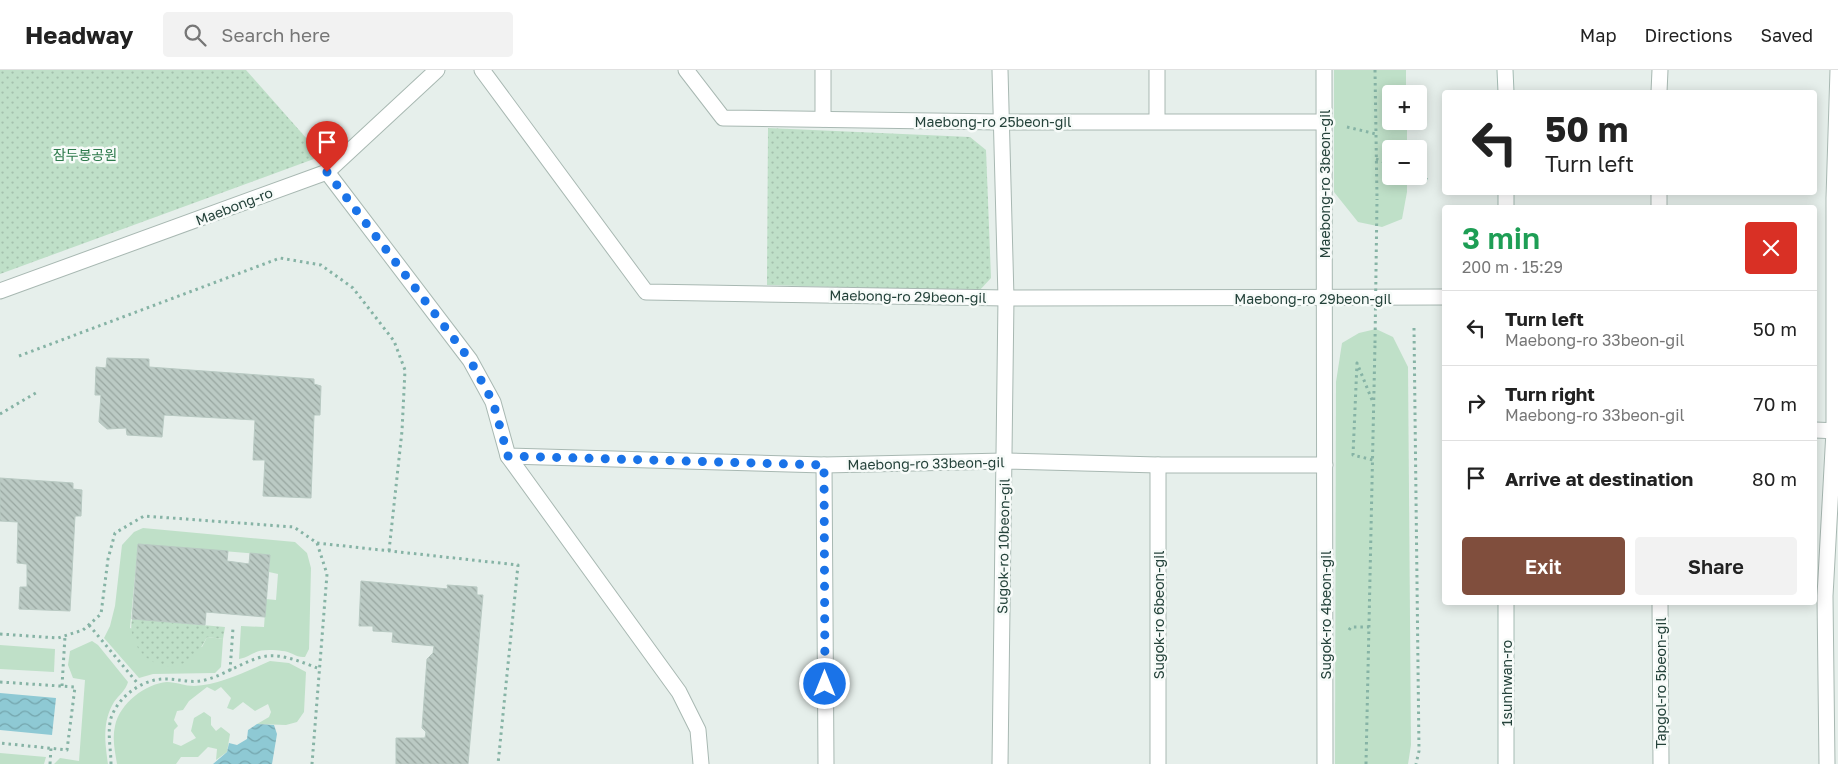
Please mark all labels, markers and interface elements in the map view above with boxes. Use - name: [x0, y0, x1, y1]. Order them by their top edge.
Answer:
- search box: [163, 12, 513, 57]
- text: Headway: [25, 20, 133, 49]
- icon: search: [181, 21, 209, 49]
- text: Search here: [221, 23, 330, 46]
- text: Map: [1580, 24, 1616, 46]
- text: Directions: [1644, 24, 1732, 46]
- text: Saved: [1760, 24, 1813, 46]
- map controls: [1382, 85, 1427, 185]
- button: +: [1382, 85, 1427, 130]
- text: 50 m: [1545, 108, 1628, 150]
- street label: Maebong-ro 3beon-gil: [1316, 110, 1333, 258]
- icon: left: [1462, 110, 1527, 175]
- street label: Maebong-ro 25beon-gil: [915, 113, 1071, 130]
- pin: [306, 121, 348, 172]
- icon: arrive: [313, 128, 341, 156]
- button: −: [1382, 140, 1427, 185]
- park label: 잠두봉공원: [53, 146, 117, 163]
- text: Turn left: [1545, 150, 1634, 177]
- street label: Maebong-ro: [193, 183, 275, 229]
- text: 3 min: [1462, 220, 1540, 256]
- button: close: [1745, 222, 1797, 274]
- text: 200 m · 15:29: [1462, 257, 1563, 277]
- street label: Maebong-ro 29beon-gil: [829, 286, 987, 306]
- street label: Maebong-ro 29beon-gil: [1234, 290, 1392, 307]
- text: Turn left: [1505, 307, 1584, 330]
- icon: left: [1462, 314, 1490, 342]
- text: 50 m: [1753, 317, 1797, 340]
- text: Maebong-ro 33beon-gil: [1505, 330, 1685, 350]
- text: Turn right: [1505, 382, 1595, 405]
- icon: right: [1462, 389, 1490, 417]
- text: 70 m: [1754, 392, 1797, 415]
- text: Maebong-ro 33beon-gil: [1505, 405, 1685, 425]
- street label: Maebong-ro 33beon-gil: [847, 453, 1005, 473]
- icon: arrive: [1462, 464, 1490, 492]
- text: Arrive at destination: [1505, 467, 1693, 490]
- text: 80 m: [1752, 467, 1797, 490]
- street label: Sugok-ro 10beon-gil: [993, 478, 1013, 614]
- button: Exit: [1462, 537, 1625, 595]
- button: Share: [1635, 537, 1797, 595]
- street label: Sugok-ro 6beon-gil: [1150, 551, 1167, 679]
- street label: Sugok-ro 4beon-gil: [1317, 551, 1334, 679]
- street label: Tapgol-ro 5beon-gil: [1652, 617, 1669, 749]
- street label: 1sunhwan-ro: [1498, 640, 1515, 726]
- position arrow: [798, 657, 850, 709]

